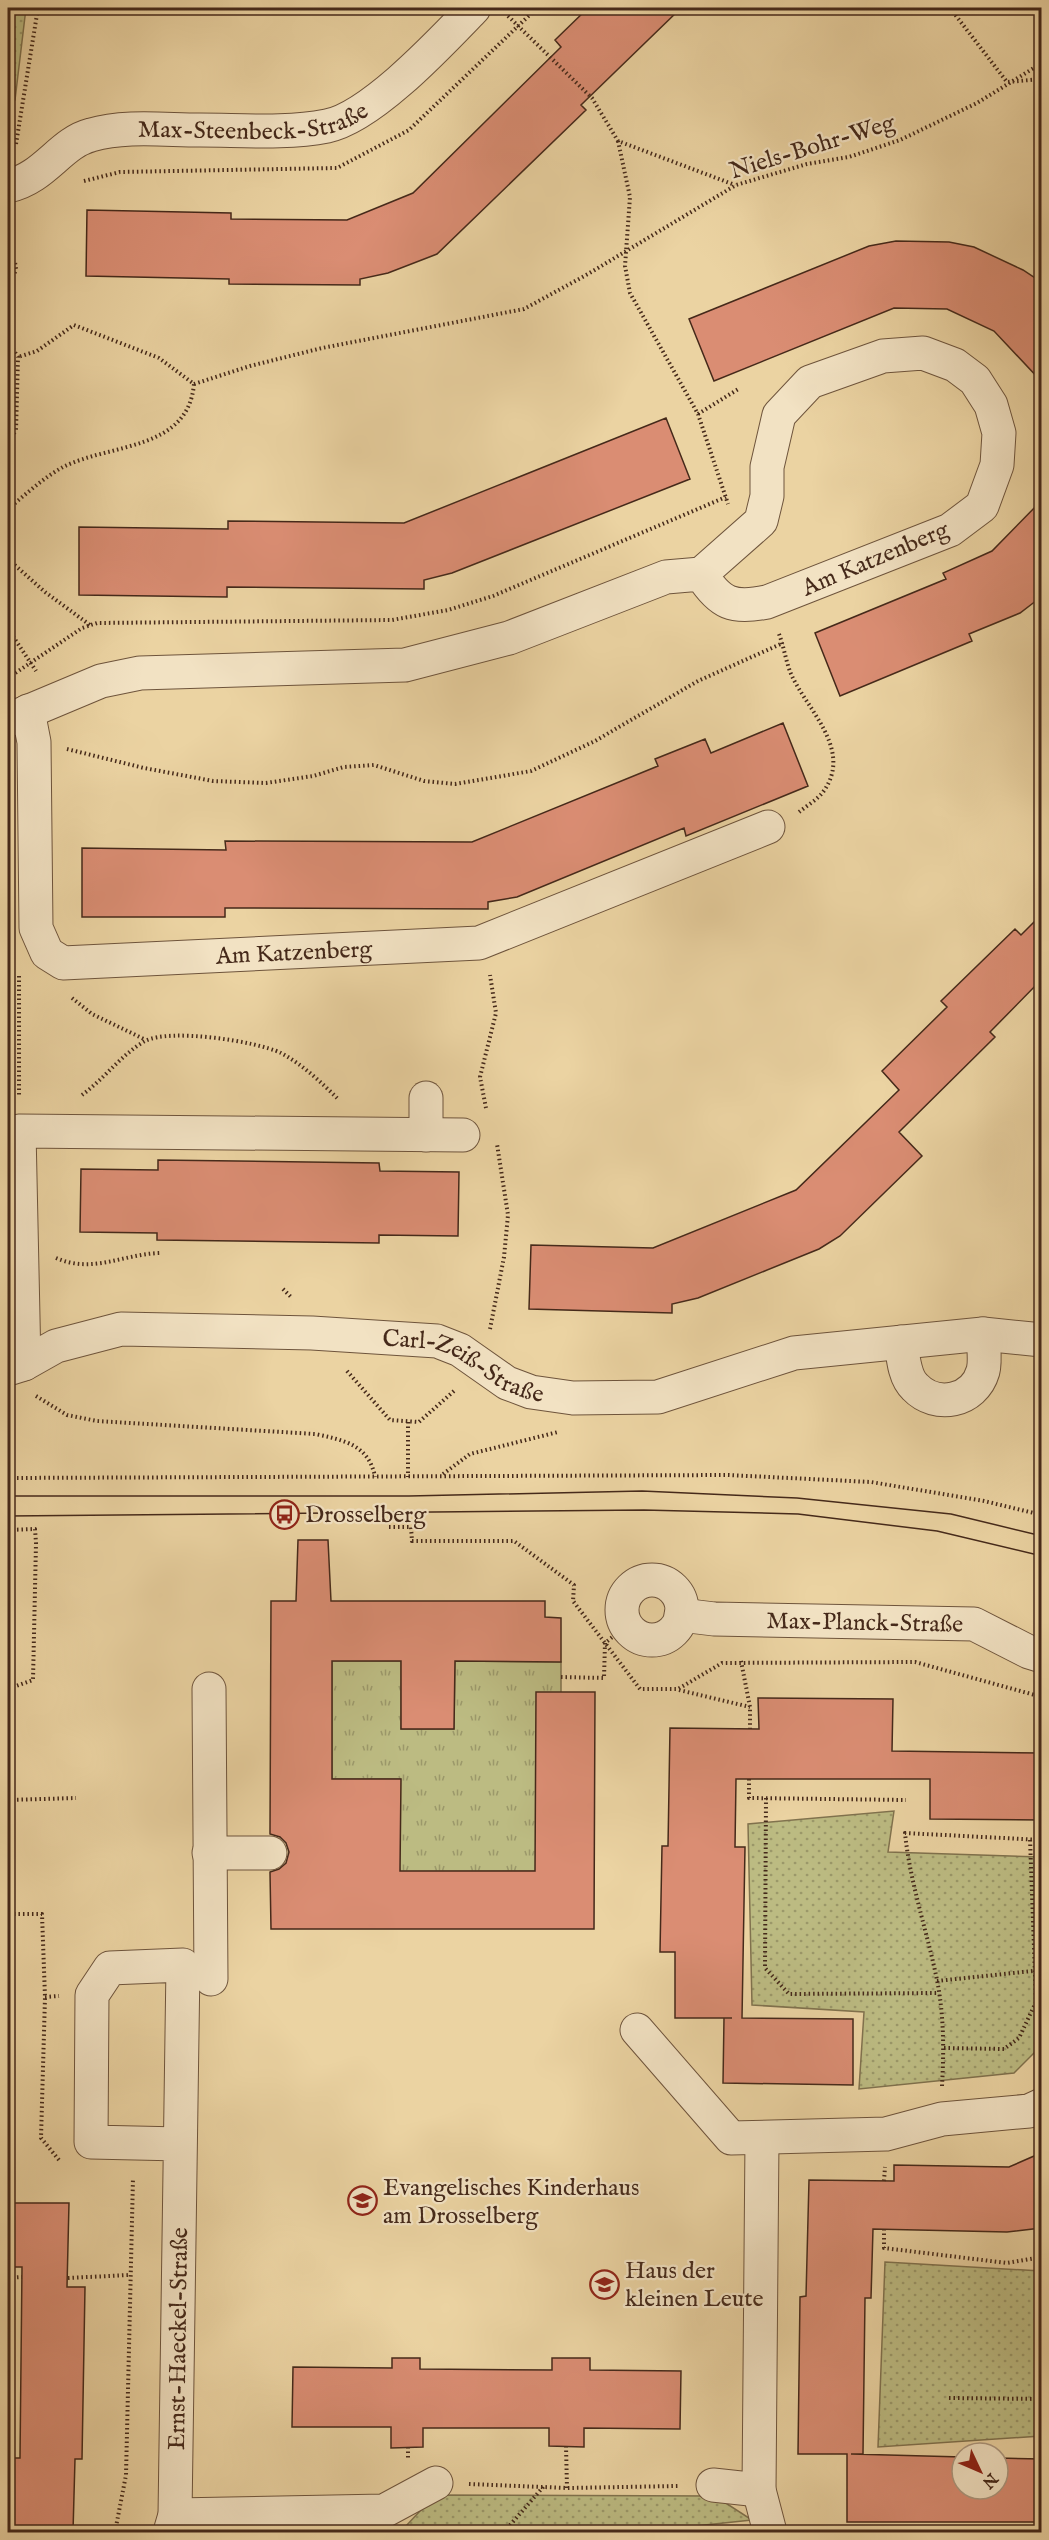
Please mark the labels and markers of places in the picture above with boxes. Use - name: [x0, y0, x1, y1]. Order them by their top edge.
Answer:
- bus stop icon: Drosselberg: [268, 1498, 300, 1530]
- place label: Drosselberg: [305, 1500, 427, 1531]
- place label: Evangelisches Kinderhaus am Drosselberg: [383, 2173, 639, 2232]
- school or university icon: Evangelisches Kinderhaus am Drosselberg: [346, 2185, 378, 2217]
- place label: Haus der kleinen Leute: [625, 2256, 764, 2315]
- school or university icon: Haus der kleinen Leute: [588, 2268, 620, 2300]

